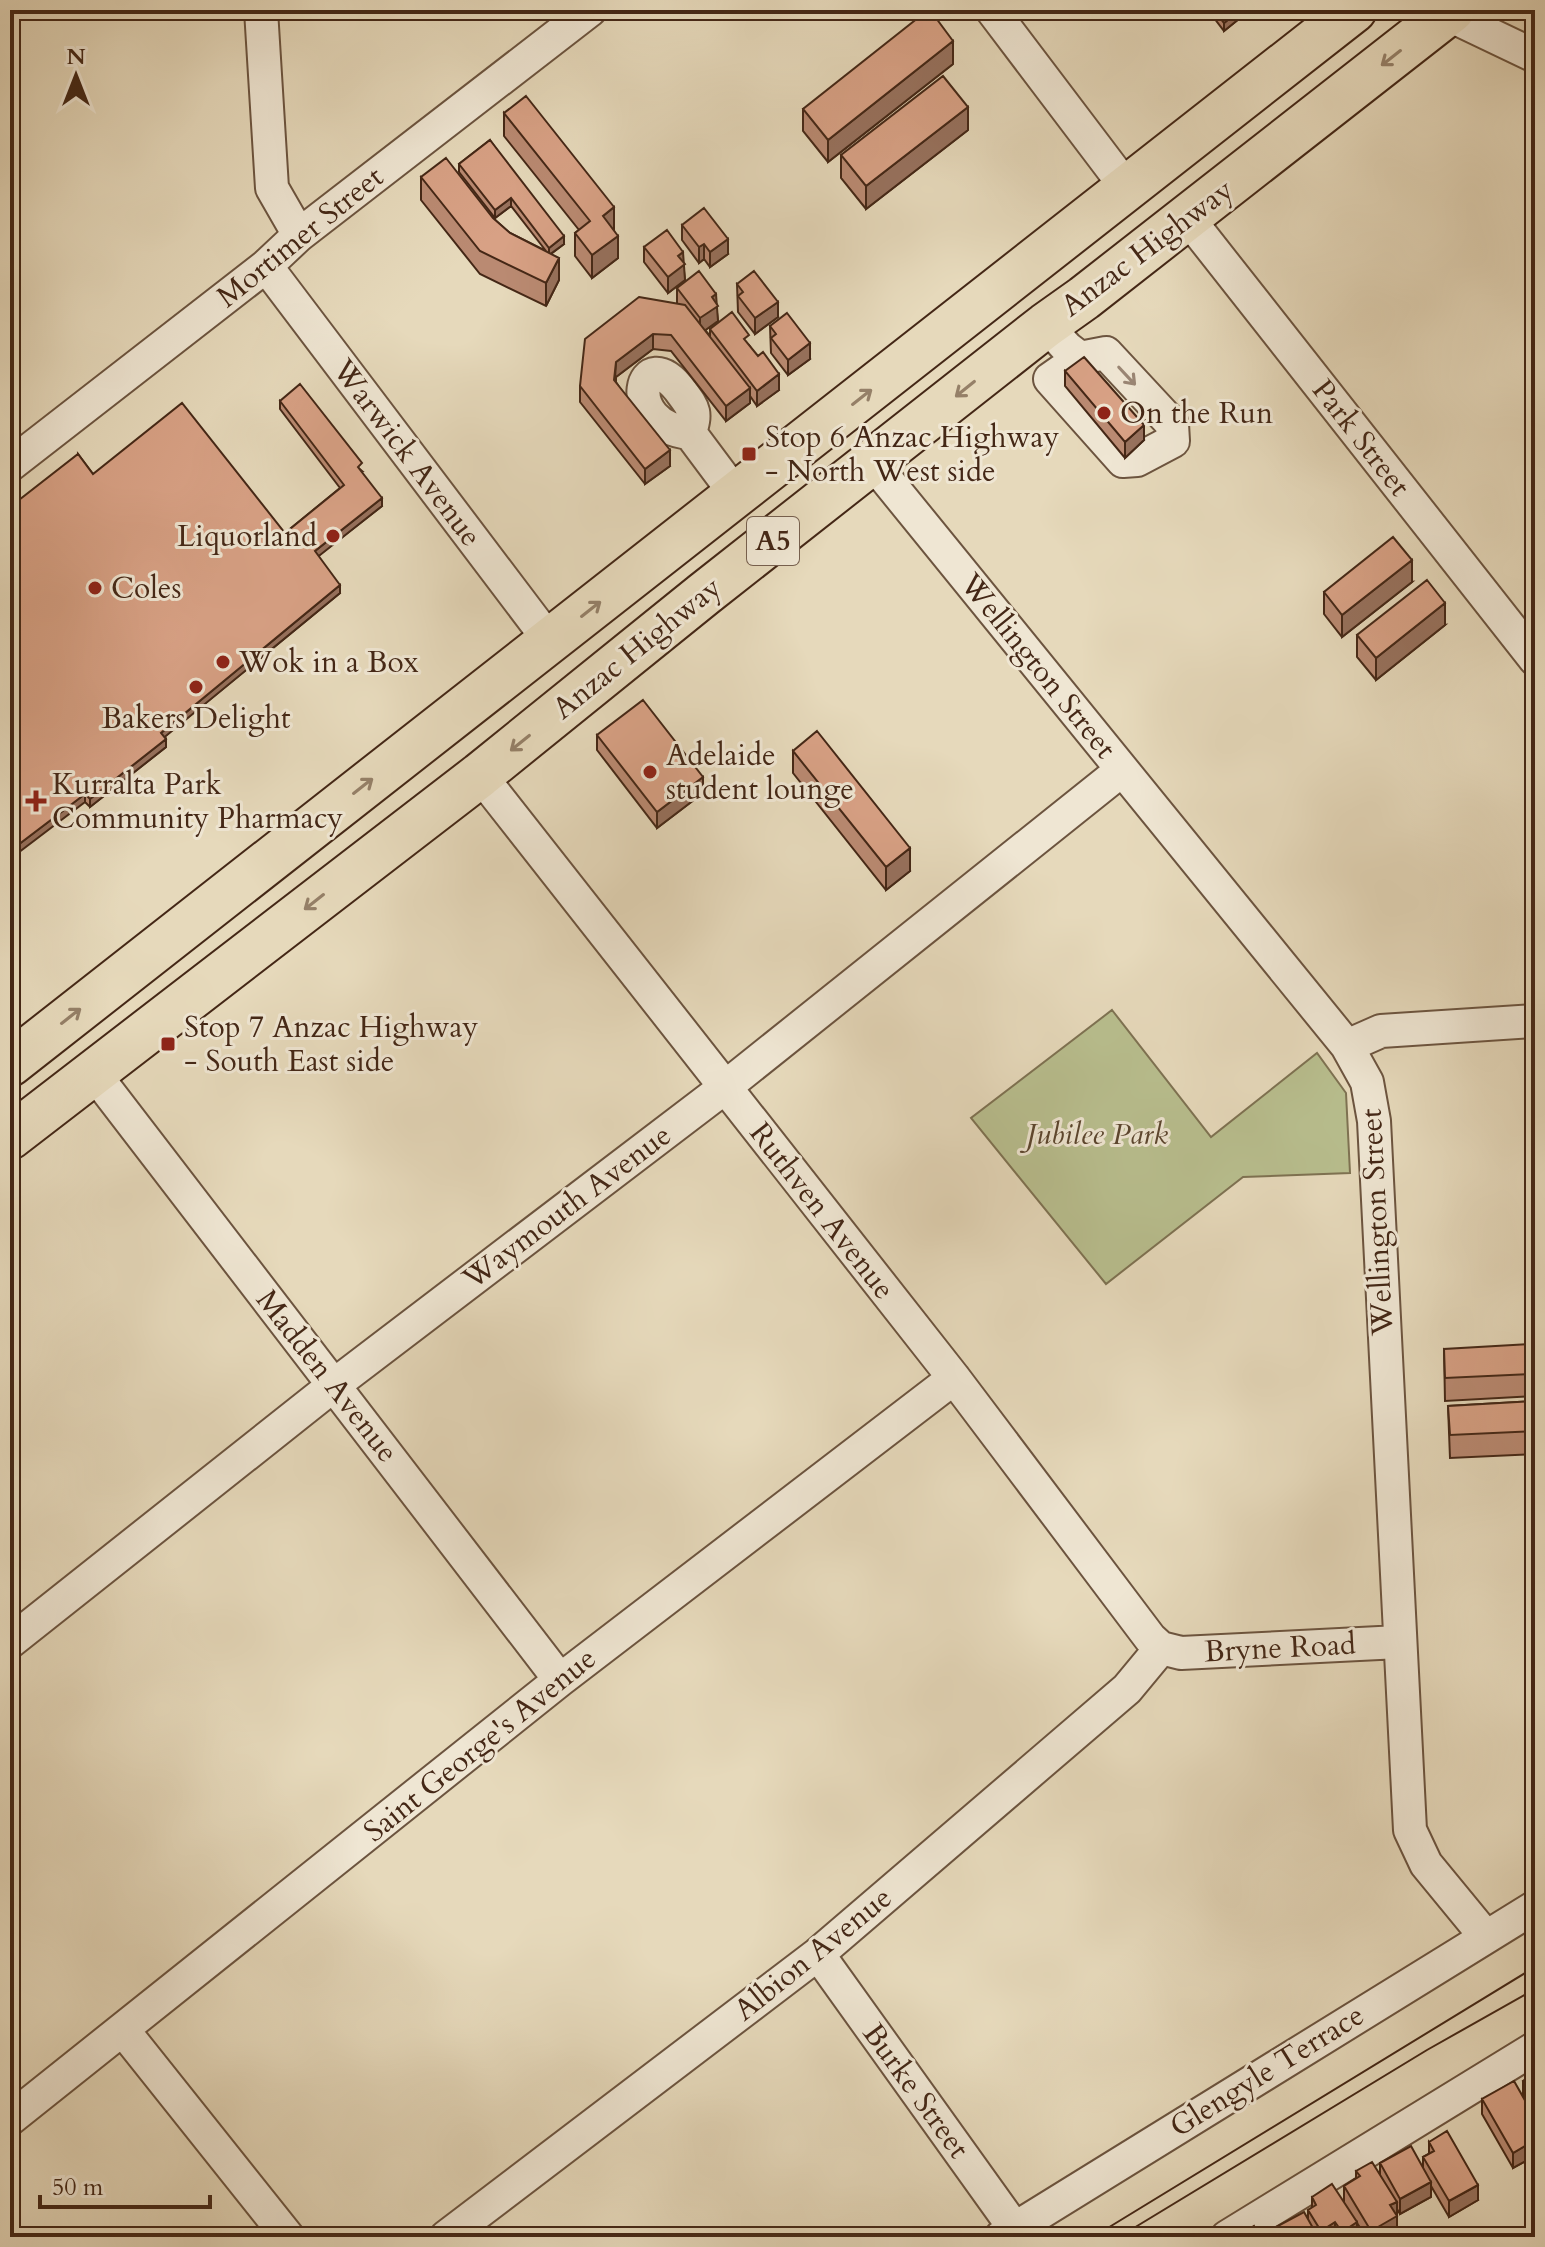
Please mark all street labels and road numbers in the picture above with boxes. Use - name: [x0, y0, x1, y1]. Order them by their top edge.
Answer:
- street label: Mortimer Street: [208, 157, 392, 317]
- street label: Anzac Highway: [1052, 170, 1242, 326]
- street label: Warwick Avenue: [322, 350, 491, 555]
- street label: Park Street: [1302, 371, 1420, 505]
- road number: A5: [747, 517, 799, 565]
- street label: Wellington Street: [950, 564, 1126, 768]
- street label: Anzac Highway: [544, 567, 730, 729]
- street label: Wellington Street: [1351, 1107, 1403, 1338]
- street label: Ruthven Avenue: [740, 1114, 904, 1308]
- street label: Waymouth Avenue: [454, 1115, 680, 1300]
- street label: Madden Avenue: [246, 1281, 408, 1471]
- street label: Bryne Road: [1203, 1624, 1357, 1672]
- street label: Saint George's Avenue: [355, 1638, 605, 1852]
- street label: Albion Avenue: [725, 1878, 901, 2030]
- street label: Glengyle Terrace: [1162, 1995, 1372, 2147]
- street label: Burke Street: [853, 2015, 979, 2167]

